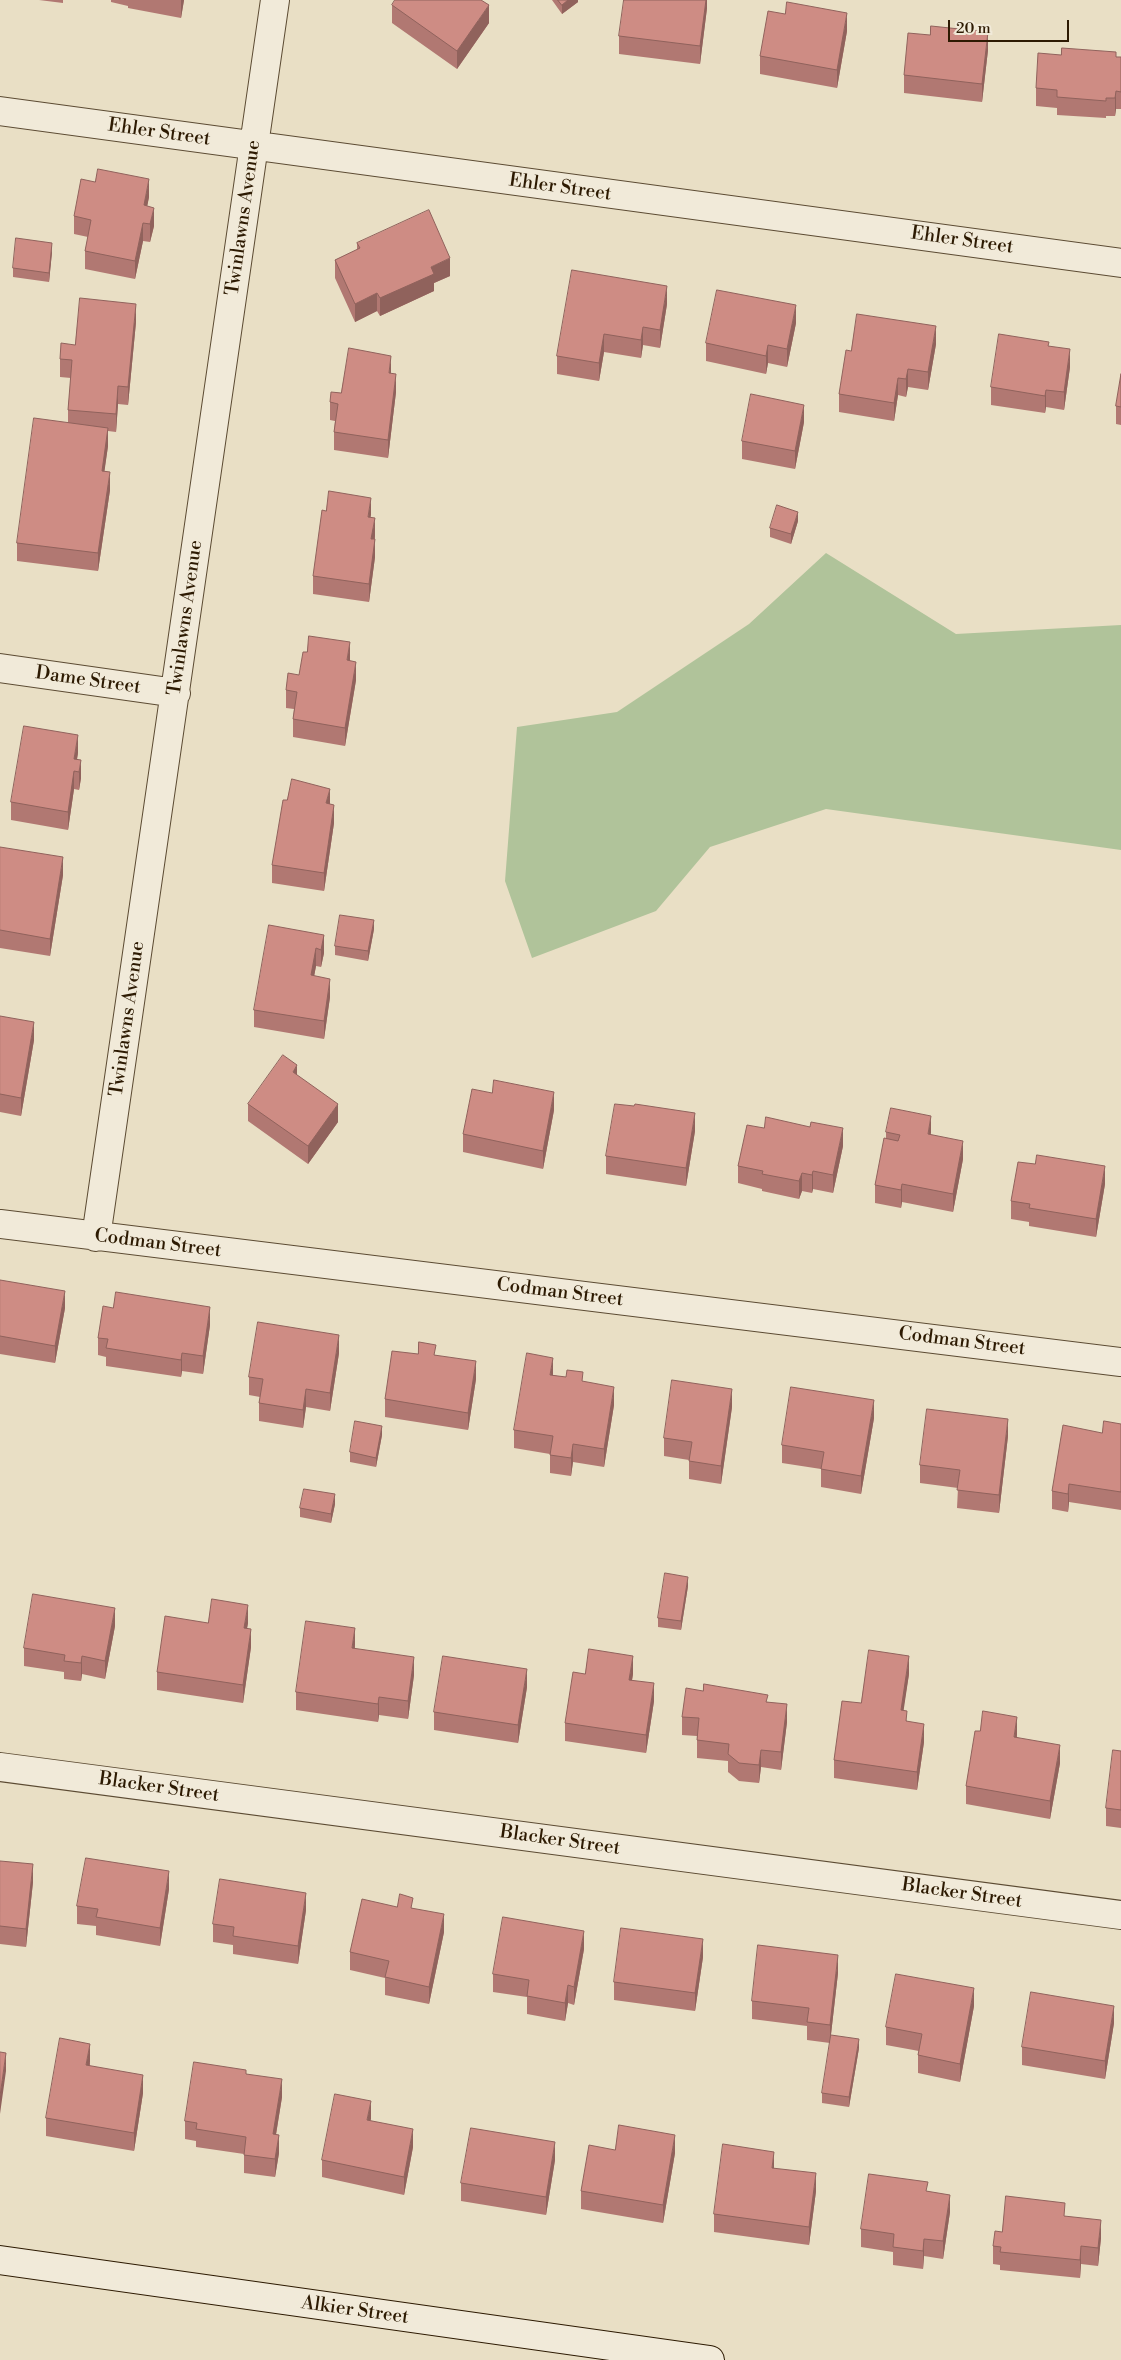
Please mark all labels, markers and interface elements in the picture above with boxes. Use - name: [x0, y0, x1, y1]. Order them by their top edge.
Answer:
- scale bar: [951, 10, 1072, 42]
- text: 20 m: [956, 19, 991, 38]
- street label: Ehler Street: [106, 115, 212, 151]
- street label: Twinlawns Avenue: [222, 139, 266, 297]
- street label: Ehler Street: [507, 170, 613, 206]
- street label: Ehler Street: [909, 223, 1015, 259]
- street label: Twinlawns Avenue: [164, 539, 208, 697]
- street label: Dame Street: [34, 662, 142, 700]
- street label: Twinlawns Avenue: [106, 940, 150, 1098]
- street label: Codman Street: [93, 1225, 223, 1263]
- street label: Codman Street: [495, 1274, 625, 1312]
- street label: Codman Street: [897, 1323, 1027, 1361]
- street label: Blacker Street: [97, 1768, 221, 1808]
- street label: Blacker Street: [498, 1821, 622, 1861]
- street label: Blacker Street: [900, 1874, 1024, 1914]
- street label: Alkier Street: [300, 2292, 410, 2330]

